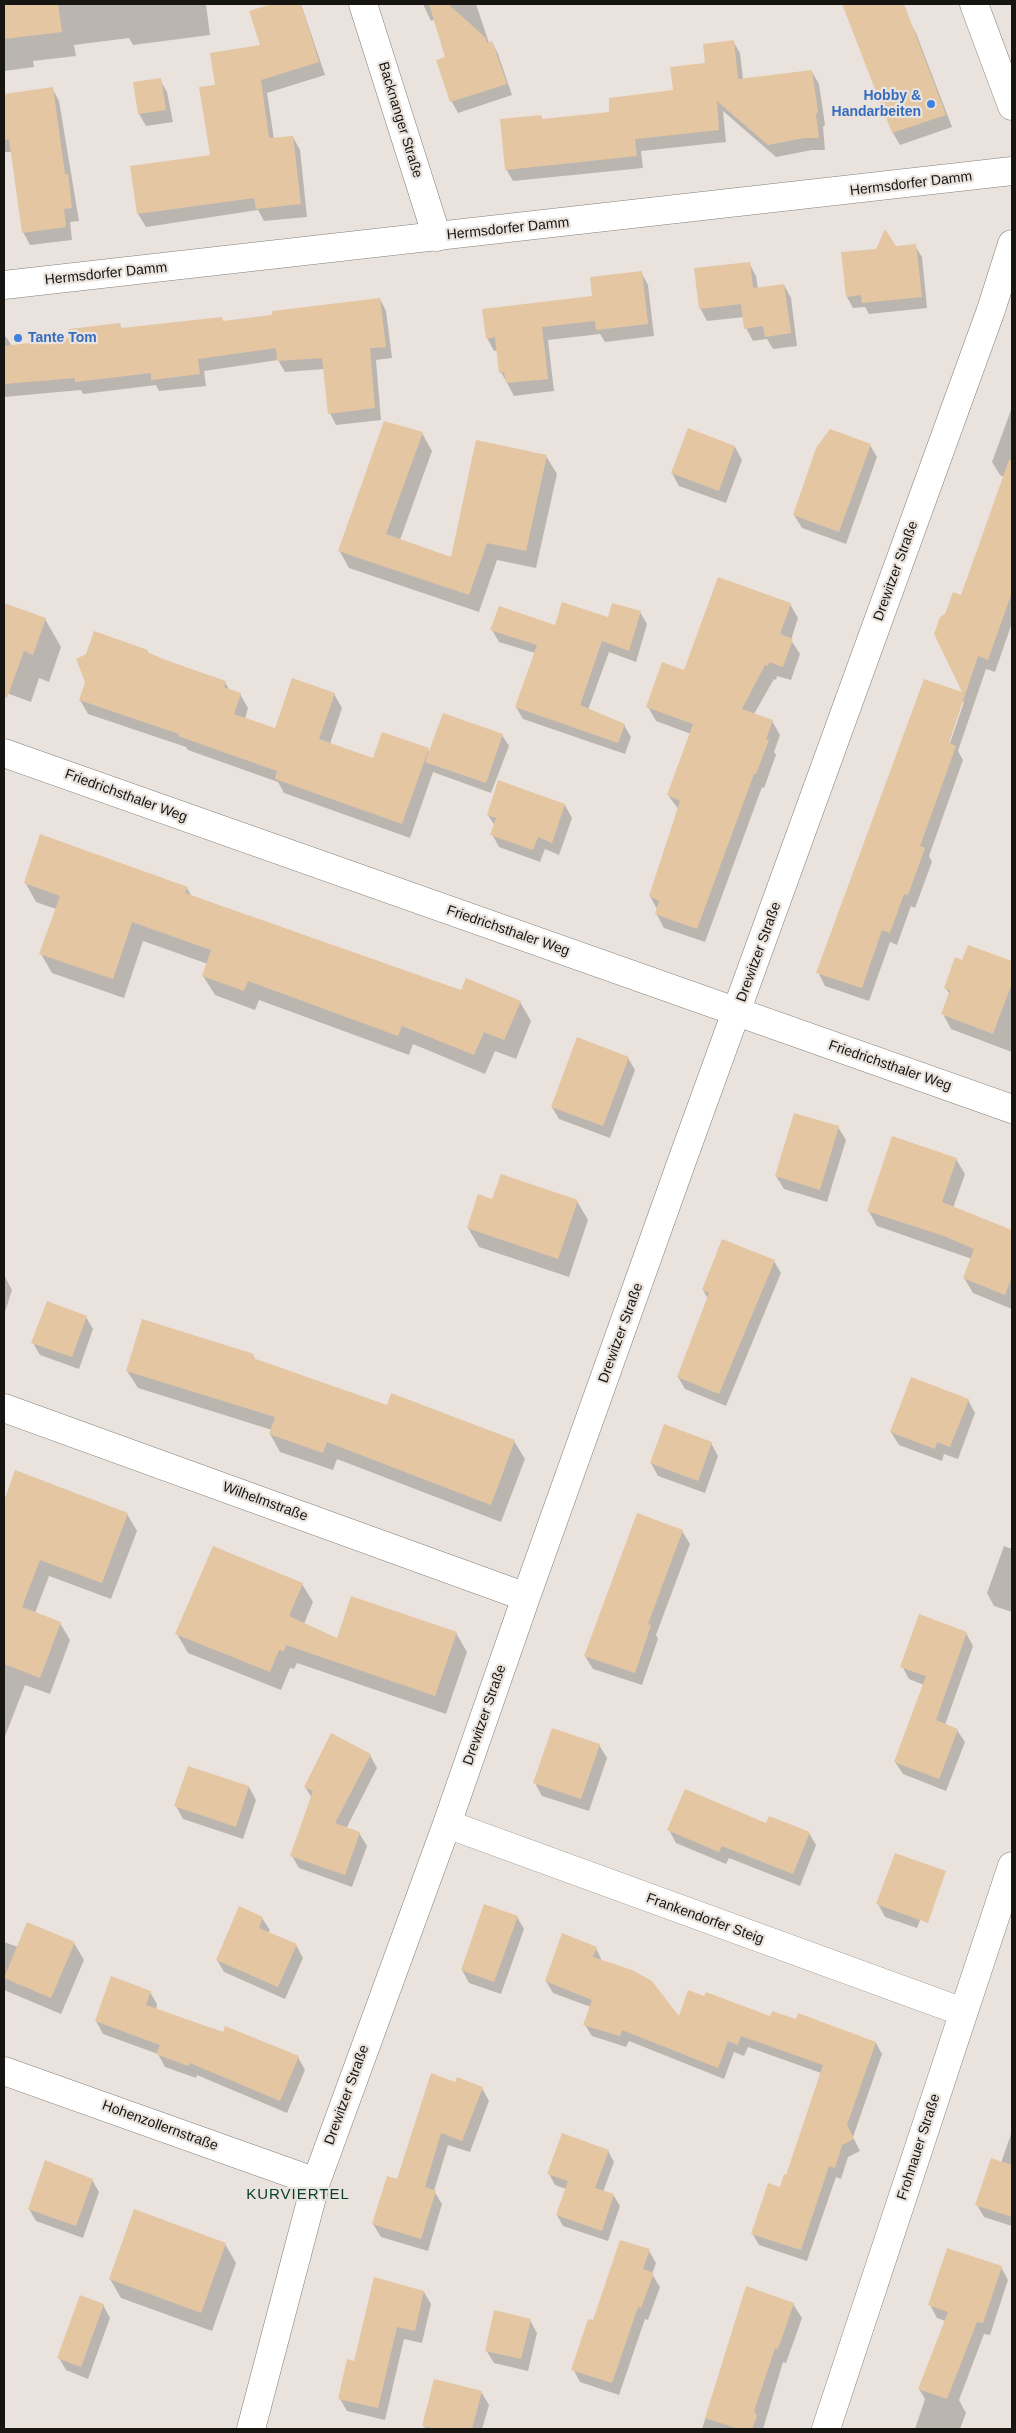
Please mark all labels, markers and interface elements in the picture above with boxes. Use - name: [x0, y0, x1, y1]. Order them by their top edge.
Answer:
- street label: Backnanger Straße: [374, 60, 426, 180]
- place label: Hobby & Handarbeiten: [832, 88, 921, 120]
- marker: Hobby & Handarbeiten: [925, 98, 937, 110]
- street label: Hermsdorfer Damm: [849, 168, 973, 200]
- street label: Hermsdorfer Damm: [446, 214, 570, 244]
- street label: Hermsdorfer Damm: [44, 259, 168, 289]
- place label: Tante Tom: [28, 330, 97, 346]
- marker: Tante Tom: [12, 332, 24, 344]
- street label: Drewitzer Straße: [870, 519, 922, 623]
- street label: Friedrichsthaler Weg: [63, 766, 189, 826]
- street label: Drewitzer Straße: [733, 900, 785, 1004]
- street label: Friedrichsthaler Weg: [444, 902, 572, 960]
- street label: Friedrichsthaler Weg: [826, 1037, 954, 1095]
- street label: Drewitzer Straße: [595, 1281, 647, 1385]
- street label: Wilhelmstraße: [220, 1479, 310, 1525]
- street label: Drewitzer Straße: [460, 1663, 510, 1767]
- street label: Frankendorfer Steig: [644, 1890, 766, 1948]
- street label: Drewitzer Straße: [321, 2043, 373, 2147]
- street label: Frohnauer Straße: [894, 2092, 944, 2202]
- street label: Hohenzollernstraße: [100, 2097, 220, 2155]
- district label: KURVIERTEL: [245, 2186, 351, 2204]

